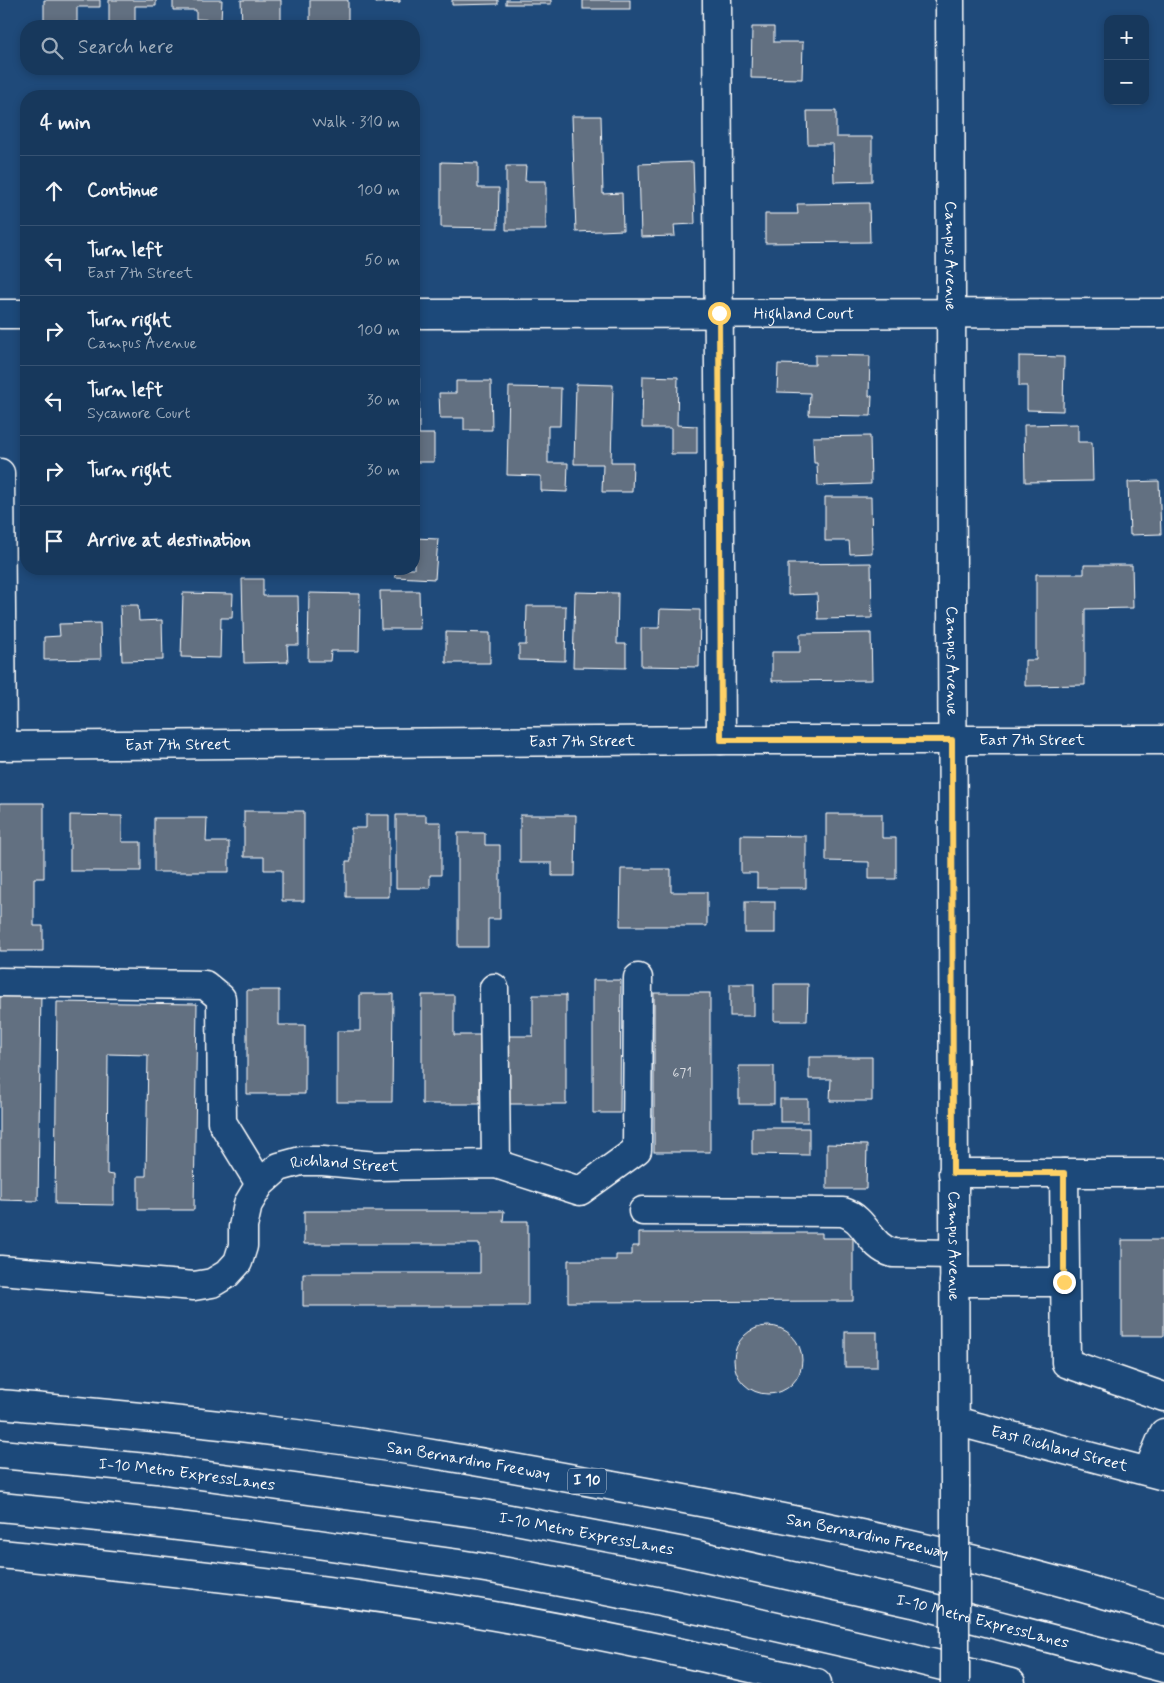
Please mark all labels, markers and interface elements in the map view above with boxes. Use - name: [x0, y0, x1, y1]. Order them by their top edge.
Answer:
- map controls: [1104, 15, 1149, 105]
- button: +: [1104, 15, 1149, 60]
- search box: [20, 20, 420, 75]
- icon: search: [38, 34, 66, 62]
- text: Search here: [78, 35, 174, 60]
- button: −: [1104, 60, 1149, 105]
- text: 4 min: [40, 109, 91, 137]
- text: Walk · 310 m: [312, 112, 400, 133]
- icon: ahead: [40, 177, 68, 205]
- text: Continue: [87, 178, 158, 203]
- text: 100 m: [357, 180, 400, 201]
- street label: Campus Avenue: [940, 201, 962, 312]
- text: Turn left: [87, 238, 163, 263]
- icon: left: [40, 247, 68, 275]
- text: 50 m: [364, 250, 400, 271]
- text: East 7th Street: [87, 263, 193, 284]
- route start: [708, 302, 731, 325]
- street label: Highland Court: [754, 303, 855, 325]
- text: Turn right: [87, 308, 171, 333]
- icon: right: [40, 317, 68, 345]
- text: 100 m: [357, 320, 400, 341]
- text: Campus Avenue: [87, 333, 197, 354]
- text: Turn left: [87, 378, 163, 403]
- icon: left: [40, 387, 68, 415]
- text: 30 m: [367, 390, 400, 411]
- text: Sycamore Court: [87, 403, 191, 424]
- icon: right: [40, 457, 68, 485]
- text: Turn right: [87, 458, 171, 483]
- text: 30 m: [367, 460, 400, 481]
- icon: arrive: [40, 527, 68, 555]
- text: Arrive at destination: [87, 528, 251, 553]
- street label: Campus Avenue: [942, 606, 963, 717]
- street label: East 7th Street: [529, 730, 636, 752]
- street label: East 7th Street: [979, 730, 1086, 751]
- street label: East 7th Street: [125, 734, 232, 755]
- house number: 671: [672, 1064, 692, 1082]
- street label: Richland Street: [288, 1151, 399, 1177]
- street label: Campus Avenue: [944, 1191, 965, 1302]
- route end: [1053, 1271, 1076, 1294]
- street label: East Richland Street: [989, 1420, 1131, 1477]
- street label: San Bernardino Freeway: [385, 1436, 552, 1485]
- street label: I-10 Metro ExpressLanes: [98, 1453, 276, 1496]
- road number: I 10: [568, 1468, 606, 1494]
- street label: I-10 Metro ExpressLanes: [497, 1507, 676, 1560]
- street label: San Bernardino Freeway: [784, 1508, 951, 1564]
- street label: I-10 Metro ExpressLanes: [894, 1589, 1071, 1653]

